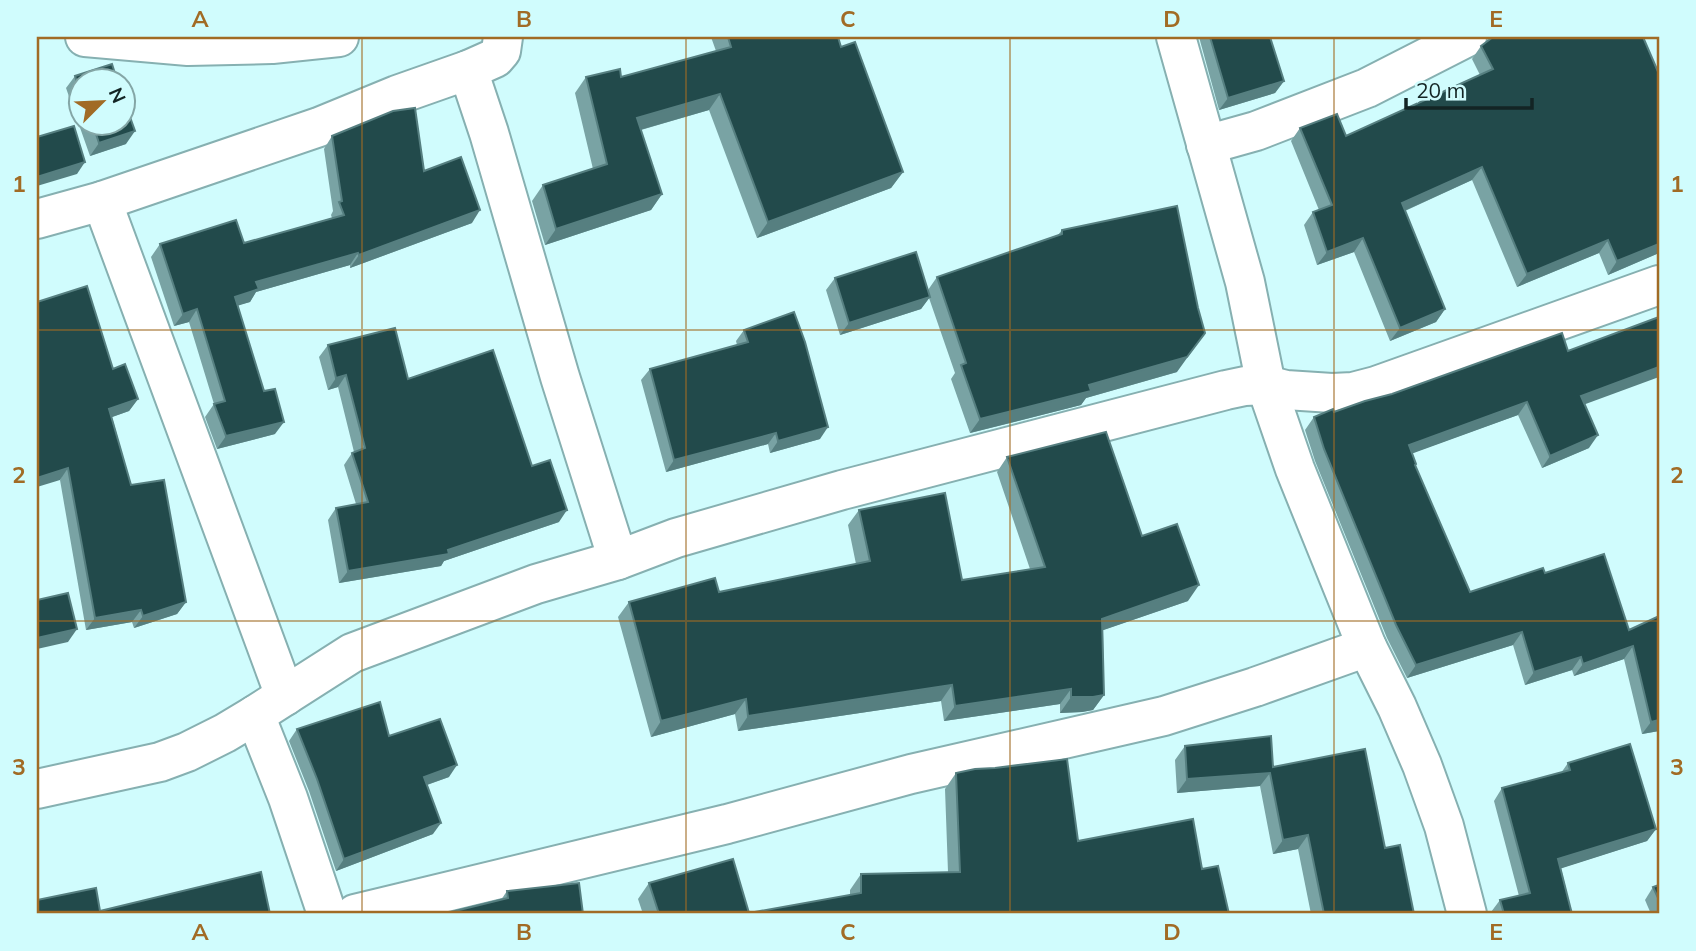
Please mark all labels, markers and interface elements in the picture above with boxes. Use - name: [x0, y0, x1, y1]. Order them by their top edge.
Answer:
- text: A: [191, 4, 209, 33]
- text: B: [516, 4, 532, 33]
- text: C: [840, 4, 856, 33]
- text: D: [1163, 4, 1181, 33]
- text: E: [1489, 4, 1503, 33]
- north arrow: [66, 66, 136, 136]
- scale bar: [1406, 66, 1532, 110]
- text: 20 m: [1416, 77, 1465, 103]
- text: N: [104, 84, 131, 107]
- text: 1: [12, 169, 26, 198]
- text: 1: [1670, 169, 1684, 198]
- text: 2: [12, 460, 26, 489]
- text: 2: [1670, 460, 1684, 489]
- text: 3: [12, 752, 26, 781]
- text: 3: [1670, 752, 1684, 781]
- text: A: [191, 917, 209, 946]
- text: B: [516, 917, 532, 946]
- text: C: [840, 917, 856, 946]
- text: D: [1163, 917, 1181, 946]
- text: E: [1489, 917, 1503, 946]

